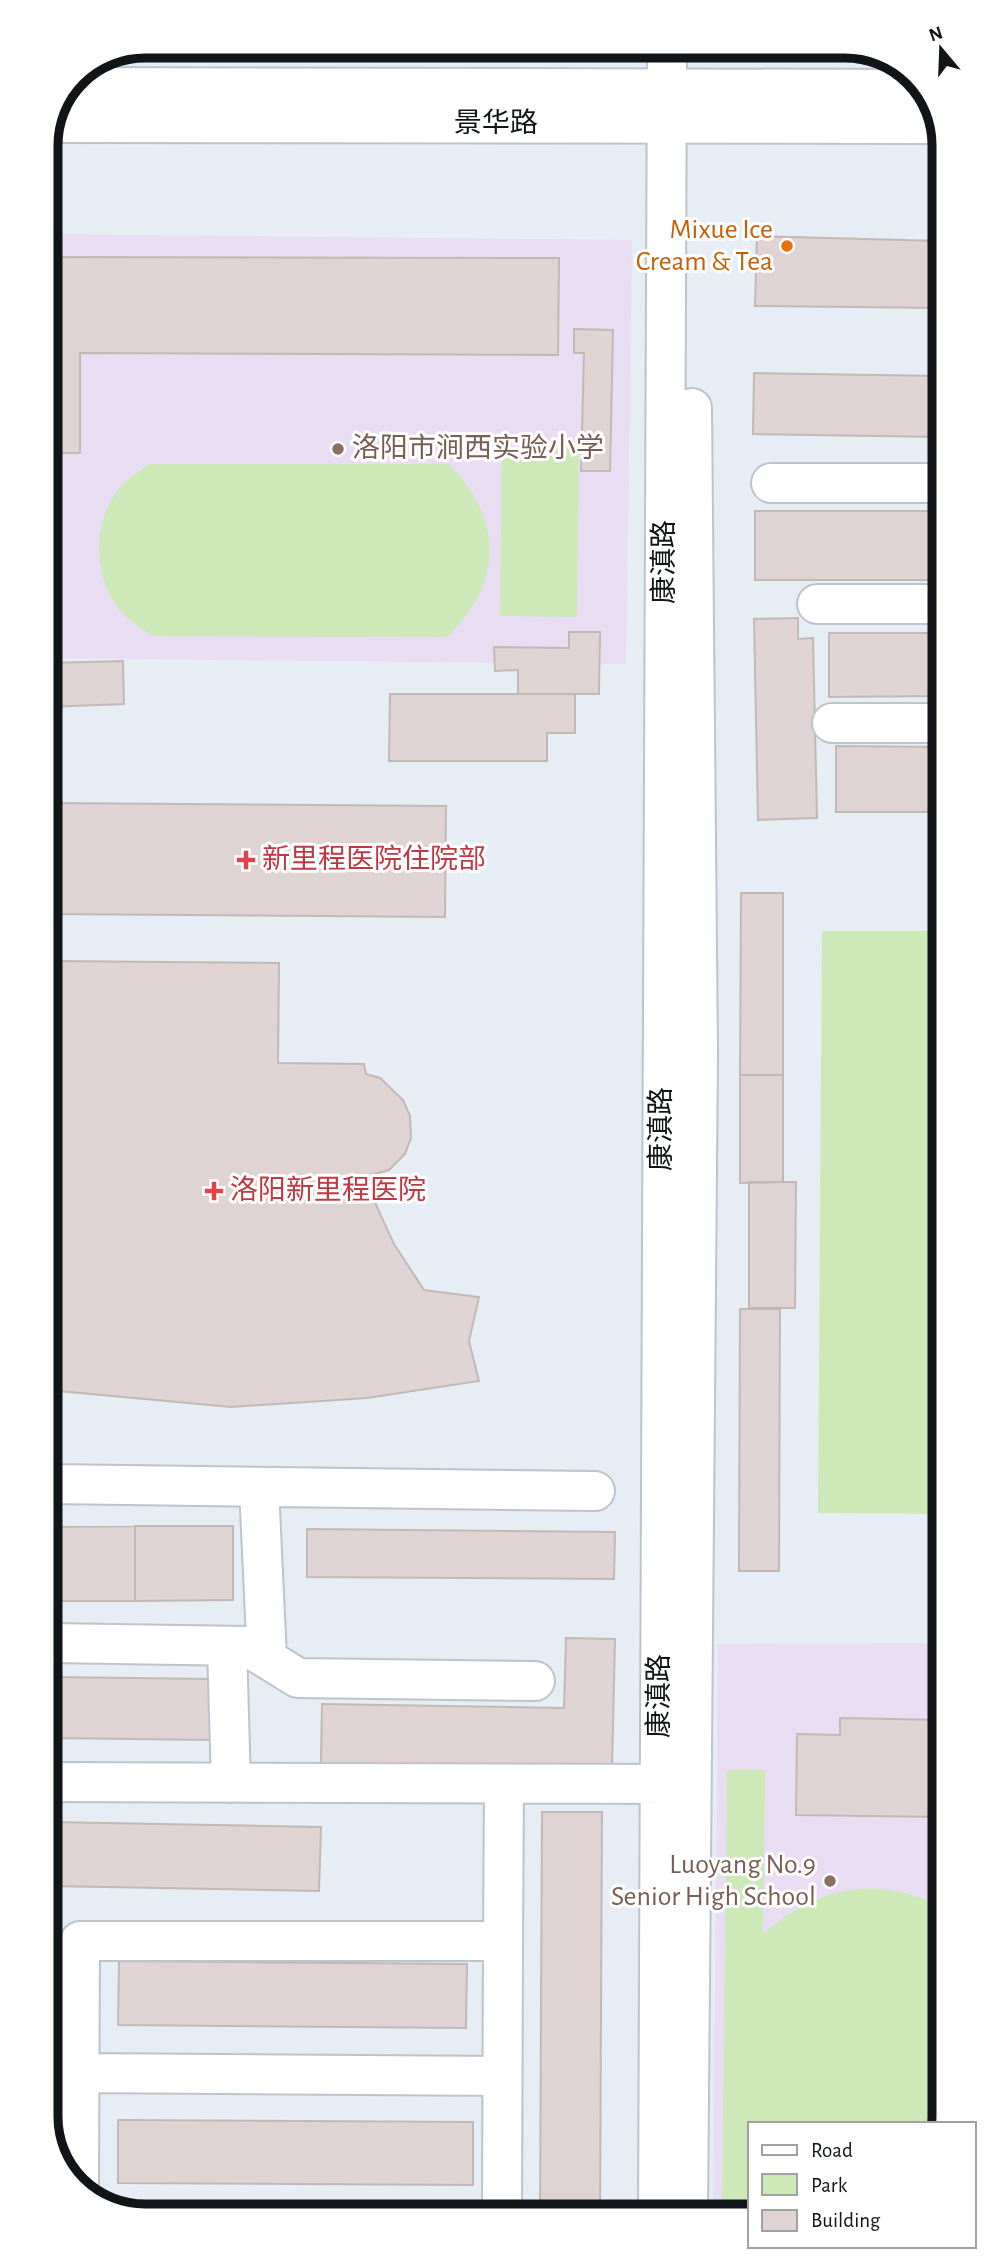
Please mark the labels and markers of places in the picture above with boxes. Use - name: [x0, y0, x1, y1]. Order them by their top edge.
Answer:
- place label: Mixue Ice Cream & Tea: [636, 216, 773, 276]
- marker: Mixue Ice Cream & Tea: [779, 238, 795, 254]
- place label: 洛阳市涧西实验小学: [352, 433, 604, 463]
- marker: 洛阳市涧西实验小学: [330, 441, 346, 457]
- place label: 新里程医院住院部: [262, 844, 486, 874]
- marker: 新里程医院住院部: [236, 850, 256, 870]
- place label: 洛阳新里程医院: [230, 1175, 426, 1205]
- marker: 洛阳新里程医院: [204, 1181, 224, 1201]
- place label: Luoyang No.9 Senior High School: [611, 1851, 816, 1911]
- marker: Luoyang No.9 Senior High School: [822, 1873, 838, 1889]

